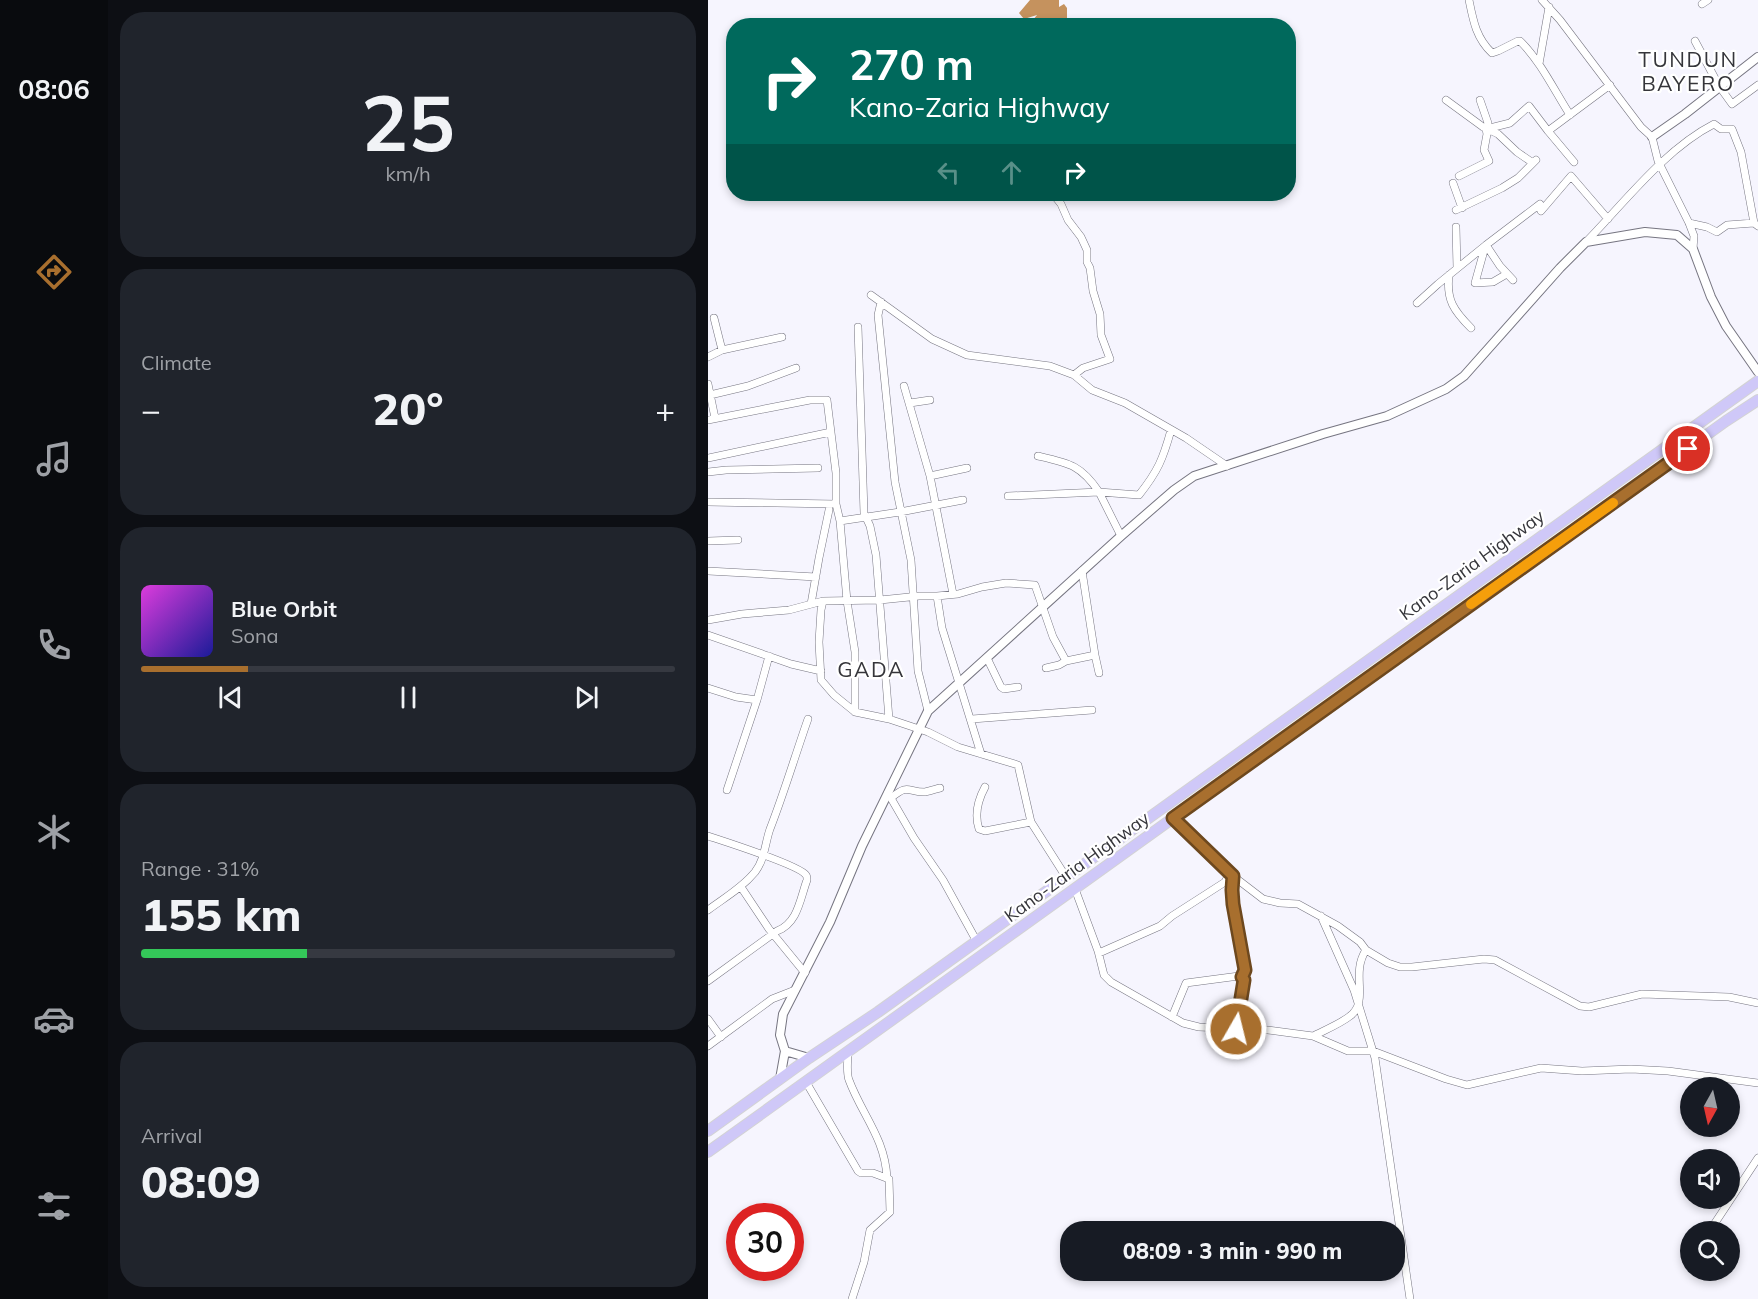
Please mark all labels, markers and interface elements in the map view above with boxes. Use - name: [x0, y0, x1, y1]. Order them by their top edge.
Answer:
- text: 270 m: [849, 38, 974, 91]
- icon: right: [750, 42, 828, 120]
- district label: TUNDUN BAYERO: [1638, 46, 1738, 96]
- text: 08:06: [18, 72, 90, 106]
- text: 25: [361, 73, 455, 171]
- text: Kano-Zaria Highway: [849, 90, 1110, 124]
- icon: left: [932, 156, 965, 189]
- icon: ahead: [995, 156, 1028, 189]
- icon: right: [1058, 156, 1091, 189]
- text: km/h: [385, 161, 431, 186]
- icon: directions: [33, 251, 75, 293]
- text: Climate: [141, 350, 212, 375]
- text: 20°: [372, 380, 444, 436]
- text: −: [141, 389, 161, 430]
- text: +: [655, 389, 675, 430]
- pin: [1662, 423, 1713, 474]
- icon: arrive: [1671, 432, 1704, 465]
- icon: music: [33, 438, 75, 480]
- street label: Kano-Zaria Highway: [1395, 504, 1549, 625]
- text: Blue Orbit: [231, 595, 337, 623]
- text: Sona: [231, 623, 279, 648]
- icon: phone: [33, 624, 75, 666]
- district label: GADA: [837, 656, 905, 682]
- icon: previous: [214, 681, 247, 714]
- icon: pause: [392, 681, 425, 714]
- icon: next: [570, 681, 603, 714]
- street label: Kano-Zaria Highway: [1000, 806, 1154, 927]
- icon: climate: [33, 811, 75, 853]
- text: Range · 31%: [141, 856, 259, 881]
- text: 155 km: [141, 886, 302, 942]
- position arrow: [1204, 997, 1268, 1061]
- icon: car: [33, 998, 75, 1040]
- north arrow: [1680, 1077, 1740, 1137]
- map controls: [1680, 1077, 1740, 1281]
- text: Arrival: [141, 1123, 202, 1148]
- button: sound: [1680, 1149, 1740, 1209]
- text: 08:09: [141, 1153, 261, 1209]
- icon: filters: [33, 1185, 75, 1227]
- speed limit sign: 30: [726, 1203, 804, 1281]
- button: search: [1680, 1221, 1740, 1281]
- text: 08:09 · 3 min · 990 m: [1123, 1237, 1342, 1265]

